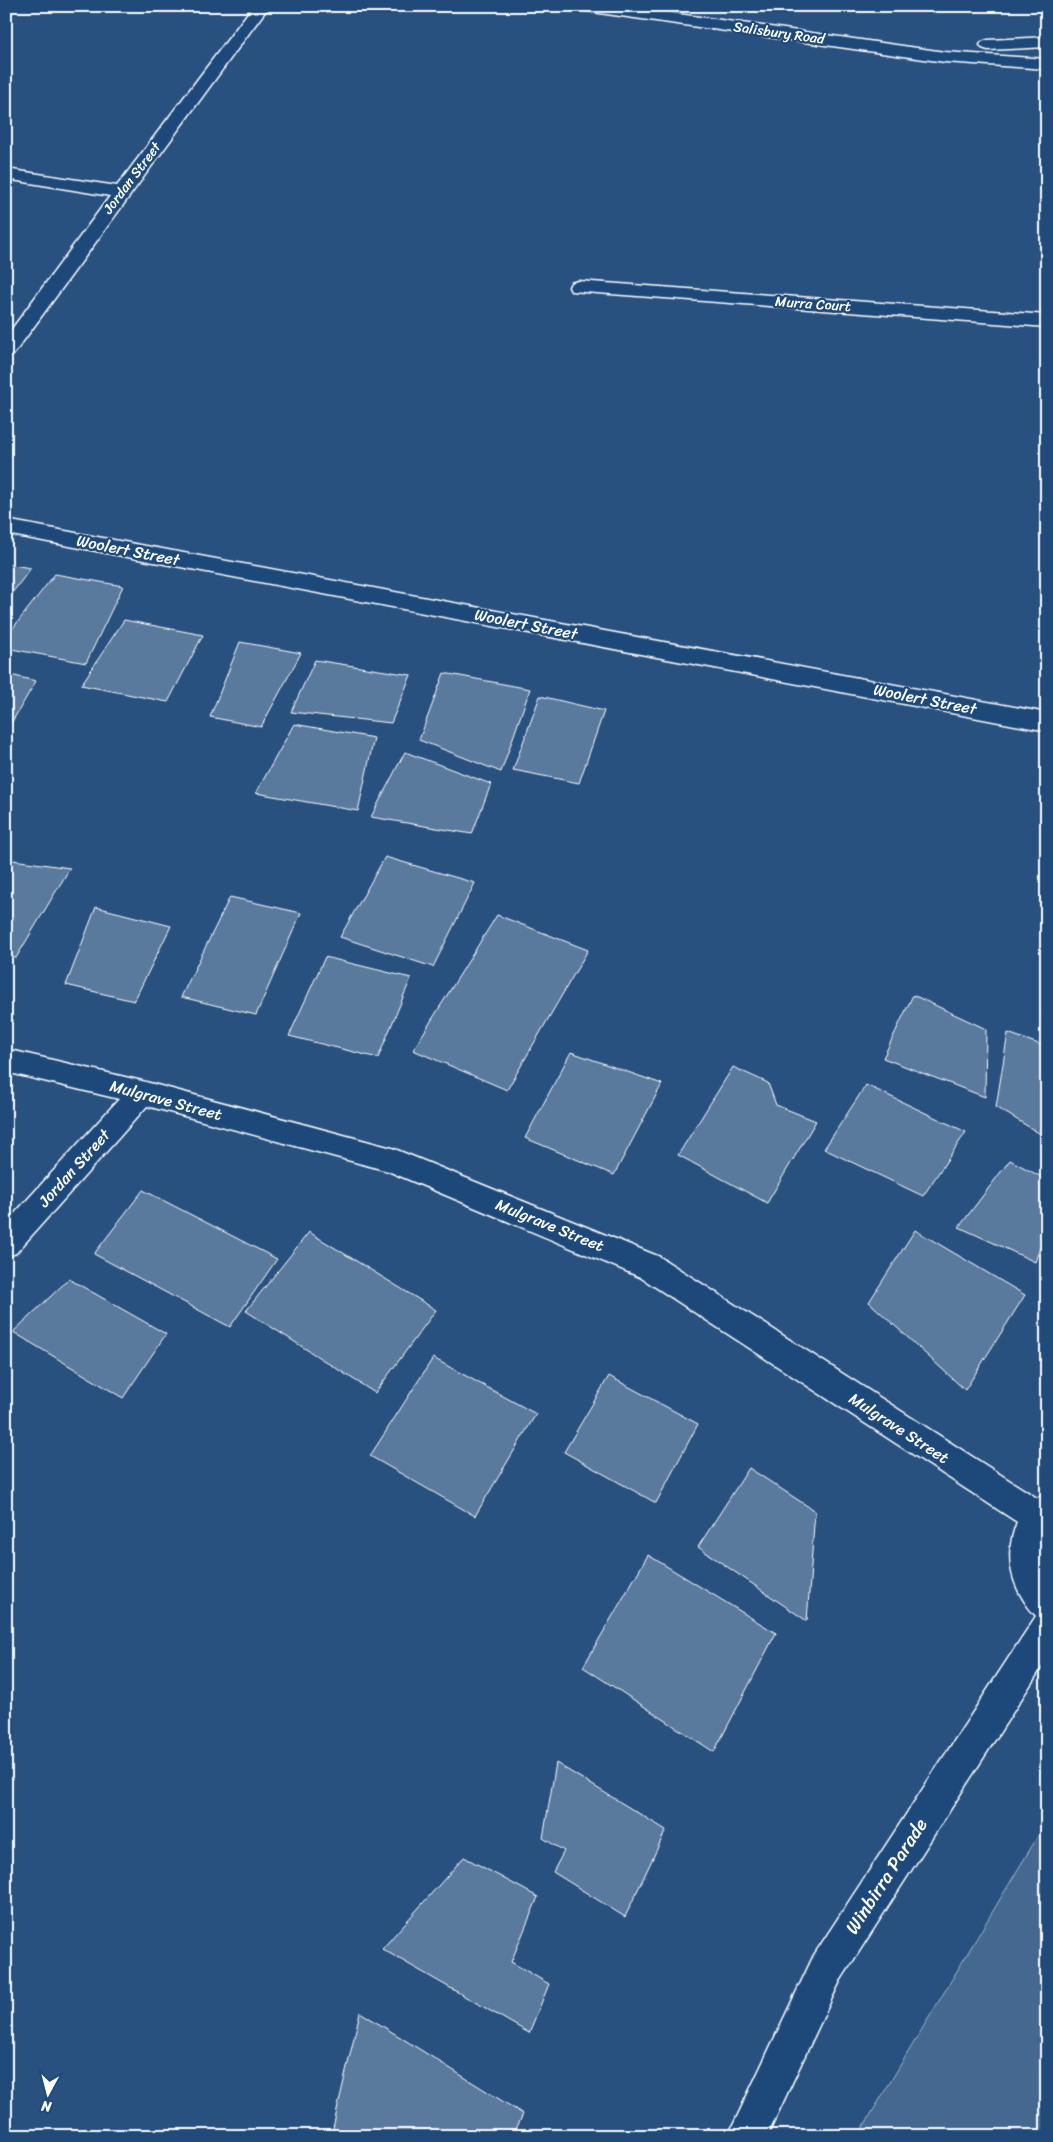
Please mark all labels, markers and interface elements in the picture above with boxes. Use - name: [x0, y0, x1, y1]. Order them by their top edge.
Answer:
- street label: Salisbury Road: [732, 14, 828, 52]
- street label: Jordan Street: [96, 135, 168, 220]
- street label: Murra Court: [774, 289, 852, 319]
- street label: Woolert Street: [74, 526, 183, 574]
- street label: Woolert Street: [472, 600, 581, 648]
- street label: Woolert Street: [871, 675, 980, 723]
- street label: Mulgrave Street: [107, 1071, 225, 1129]
- street label: Jordan Street: [30, 1122, 118, 1215]
- street label: Mulgrave Street: [491, 1190, 609, 1260]
- street label: Mulgrave Street: [843, 1384, 955, 1472]
- street label: Winbirra Parade: [836, 1811, 936, 1941]
- north arrow: [22, 2070, 72, 2120]
- text: N: [40, 2093, 54, 2120]

